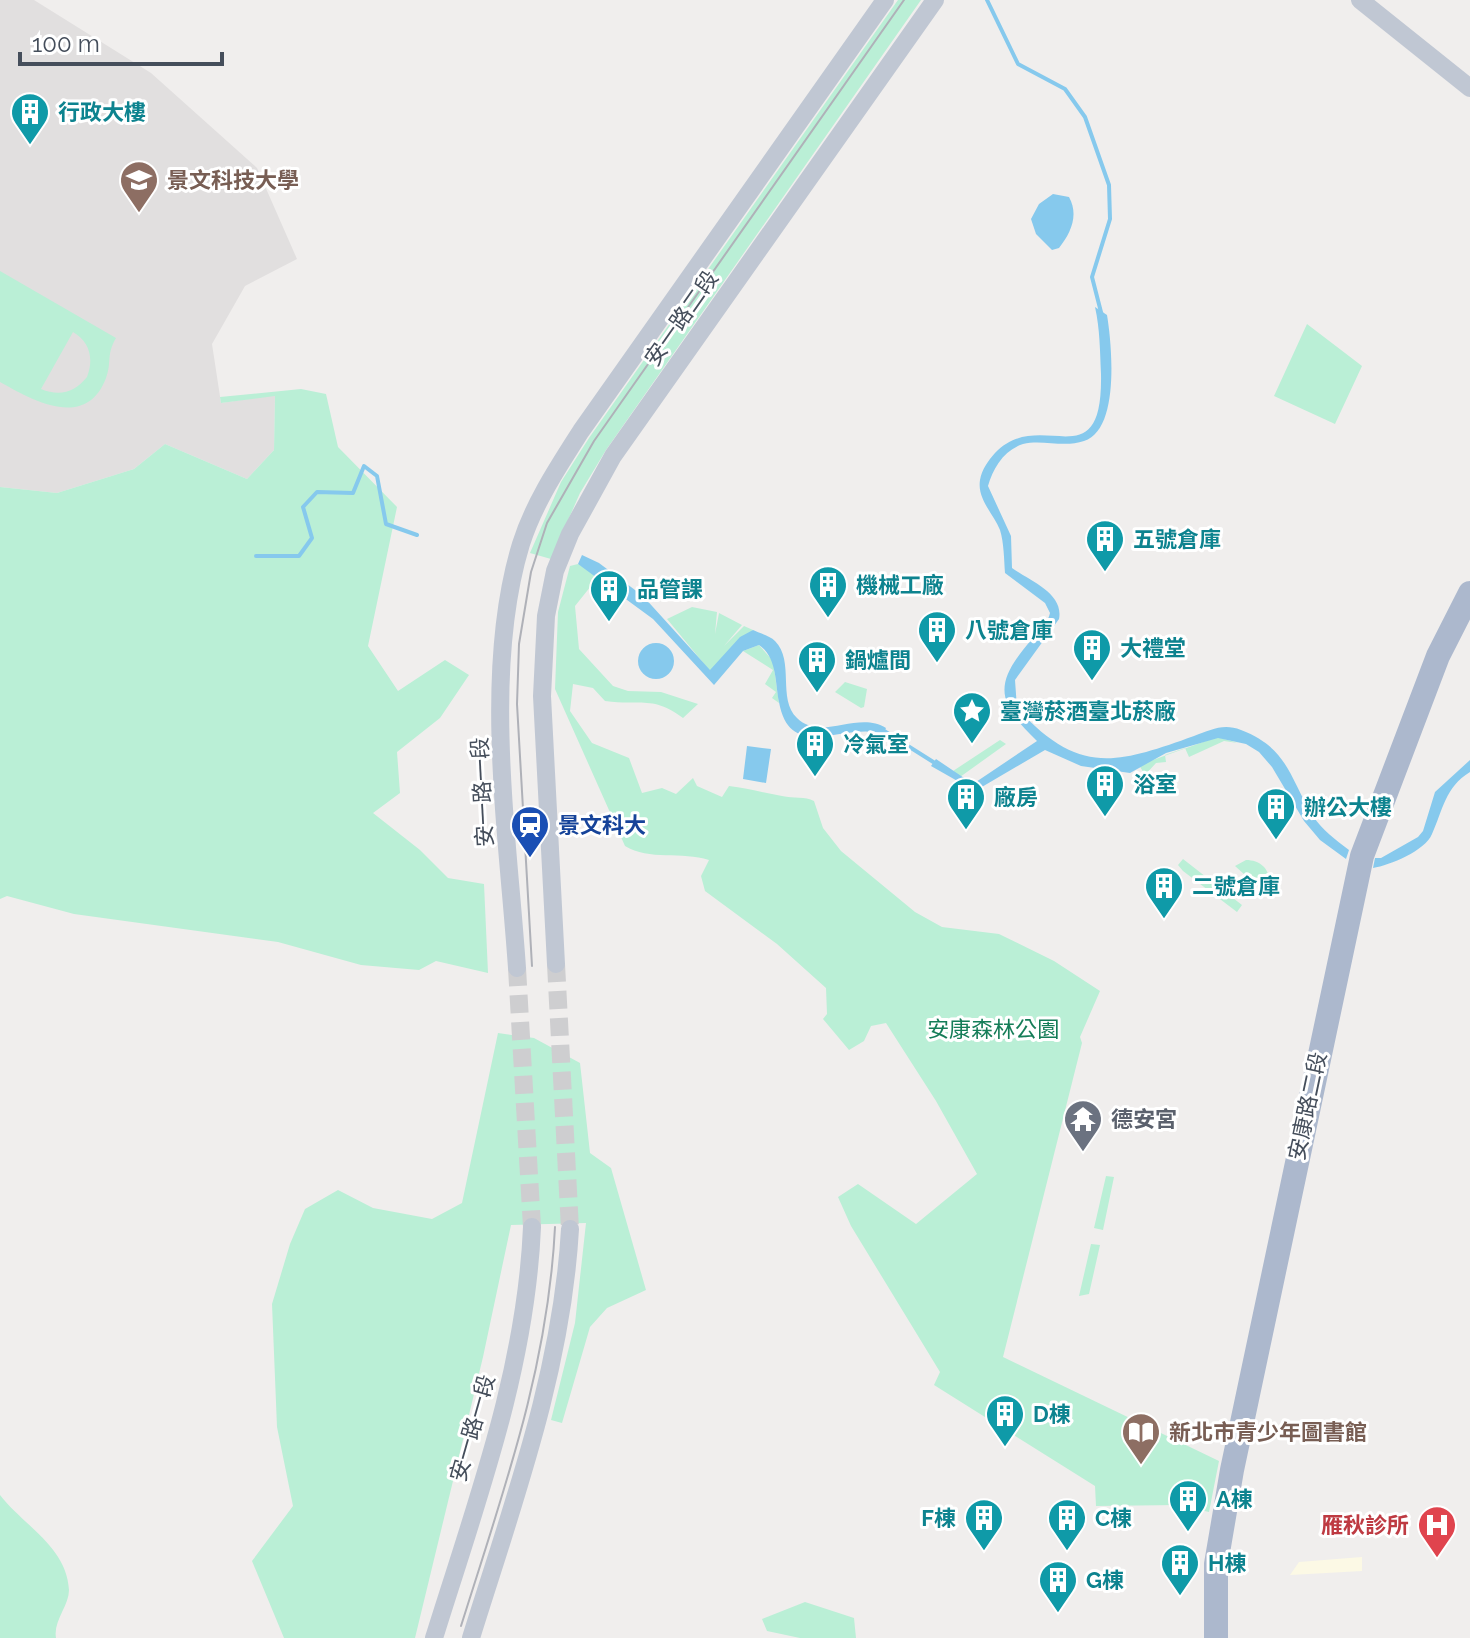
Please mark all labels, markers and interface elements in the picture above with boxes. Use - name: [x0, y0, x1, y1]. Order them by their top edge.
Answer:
- scale bar: [20, 16, 222, 66]
- text: 100 m: [32, 29, 100, 58]
- building icon: 行政大樓: [9, 91, 51, 146]
- place label: 行政大樓: [58, 99, 146, 125]
- school or university icon: 景文科技大學: [118, 159, 160, 214]
- place label: 景文科技大學: [167, 167, 299, 193]
- street label: 安一路二段: [639, 265, 723, 371]
- building icon: 五號倉庫: [1084, 518, 1126, 573]
- place label: 五號倉庫: [1133, 526, 1221, 552]
- building icon: 機械工廠: [807, 564, 849, 619]
- building icon: 品管課: [588, 568, 630, 623]
- place label: 機械工廠: [856, 572, 944, 598]
- place label: 品管課: [637, 576, 703, 602]
- building icon: 八號倉庫: [916, 609, 958, 664]
- place label: 八號倉庫: [965, 617, 1053, 643]
- building icon: 大禮堂: [1071, 627, 1113, 682]
- place label: 大禮堂: [1120, 635, 1186, 661]
- building icon: 鍋爐間: [796, 639, 838, 694]
- place label: 鍋爐間: [845, 647, 911, 673]
- place icon: 臺灣菸酒臺北菸廠: [951, 690, 993, 745]
- place label: 臺灣菸酒臺北菸廠: [1000, 698, 1176, 724]
- building icon: 冷氣室: [794, 723, 836, 778]
- place label: 冷氣室: [843, 731, 909, 757]
- street label: 安一路一段: [466, 736, 498, 848]
- building icon: 浴室: [1084, 763, 1126, 818]
- place label: 浴室: [1133, 771, 1177, 797]
- building icon: 廠房: [945, 776, 987, 831]
- place label: 廠房: [994, 784, 1038, 810]
- building icon: 辦公大樓: [1255, 786, 1297, 841]
- place label: 辦公大樓: [1304, 794, 1392, 820]
- station icon: 景文科大: [509, 804, 551, 859]
- place label: 景文科大: [558, 812, 646, 838]
- building icon: 二號倉庫: [1143, 865, 1185, 920]
- place label: 二號倉庫: [1192, 873, 1280, 899]
- park label: 安康森林公園: [927, 1016, 1059, 1042]
- street label: 安康路二段: [1283, 1049, 1331, 1163]
- temple icon: 德安宮: [1062, 1098, 1104, 1153]
- place label: 德安宮: [1111, 1106, 1177, 1132]
- street label: 安一路一段: [444, 1372, 500, 1484]
- building icon: D棟: [984, 1393, 1026, 1448]
- place label: D棟: [1033, 1401, 1071, 1427]
- library icon: 新北市青少年圖書館: [1120, 1411, 1162, 1466]
- place label: 新北市青少年圖書館: [1169, 1419, 1367, 1445]
- building icon: A棟: [1167, 1478, 1209, 1533]
- place label: A棟: [1216, 1486, 1253, 1512]
- building icon: F棟: [963, 1497, 1005, 1552]
- building icon: C棟: [1046, 1497, 1088, 1552]
- hospital icon: 雁秋診所: [1416, 1504, 1458, 1559]
- place label: F棟: [921, 1505, 956, 1531]
- place label: C棟: [1095, 1505, 1132, 1531]
- place label: 雁秋診所: [1321, 1512, 1409, 1538]
- building icon: H棟: [1159, 1542, 1201, 1597]
- place label: H棟: [1208, 1550, 1246, 1576]
- building icon: G棟: [1037, 1559, 1079, 1614]
- place label: G棟: [1086, 1567, 1124, 1593]

